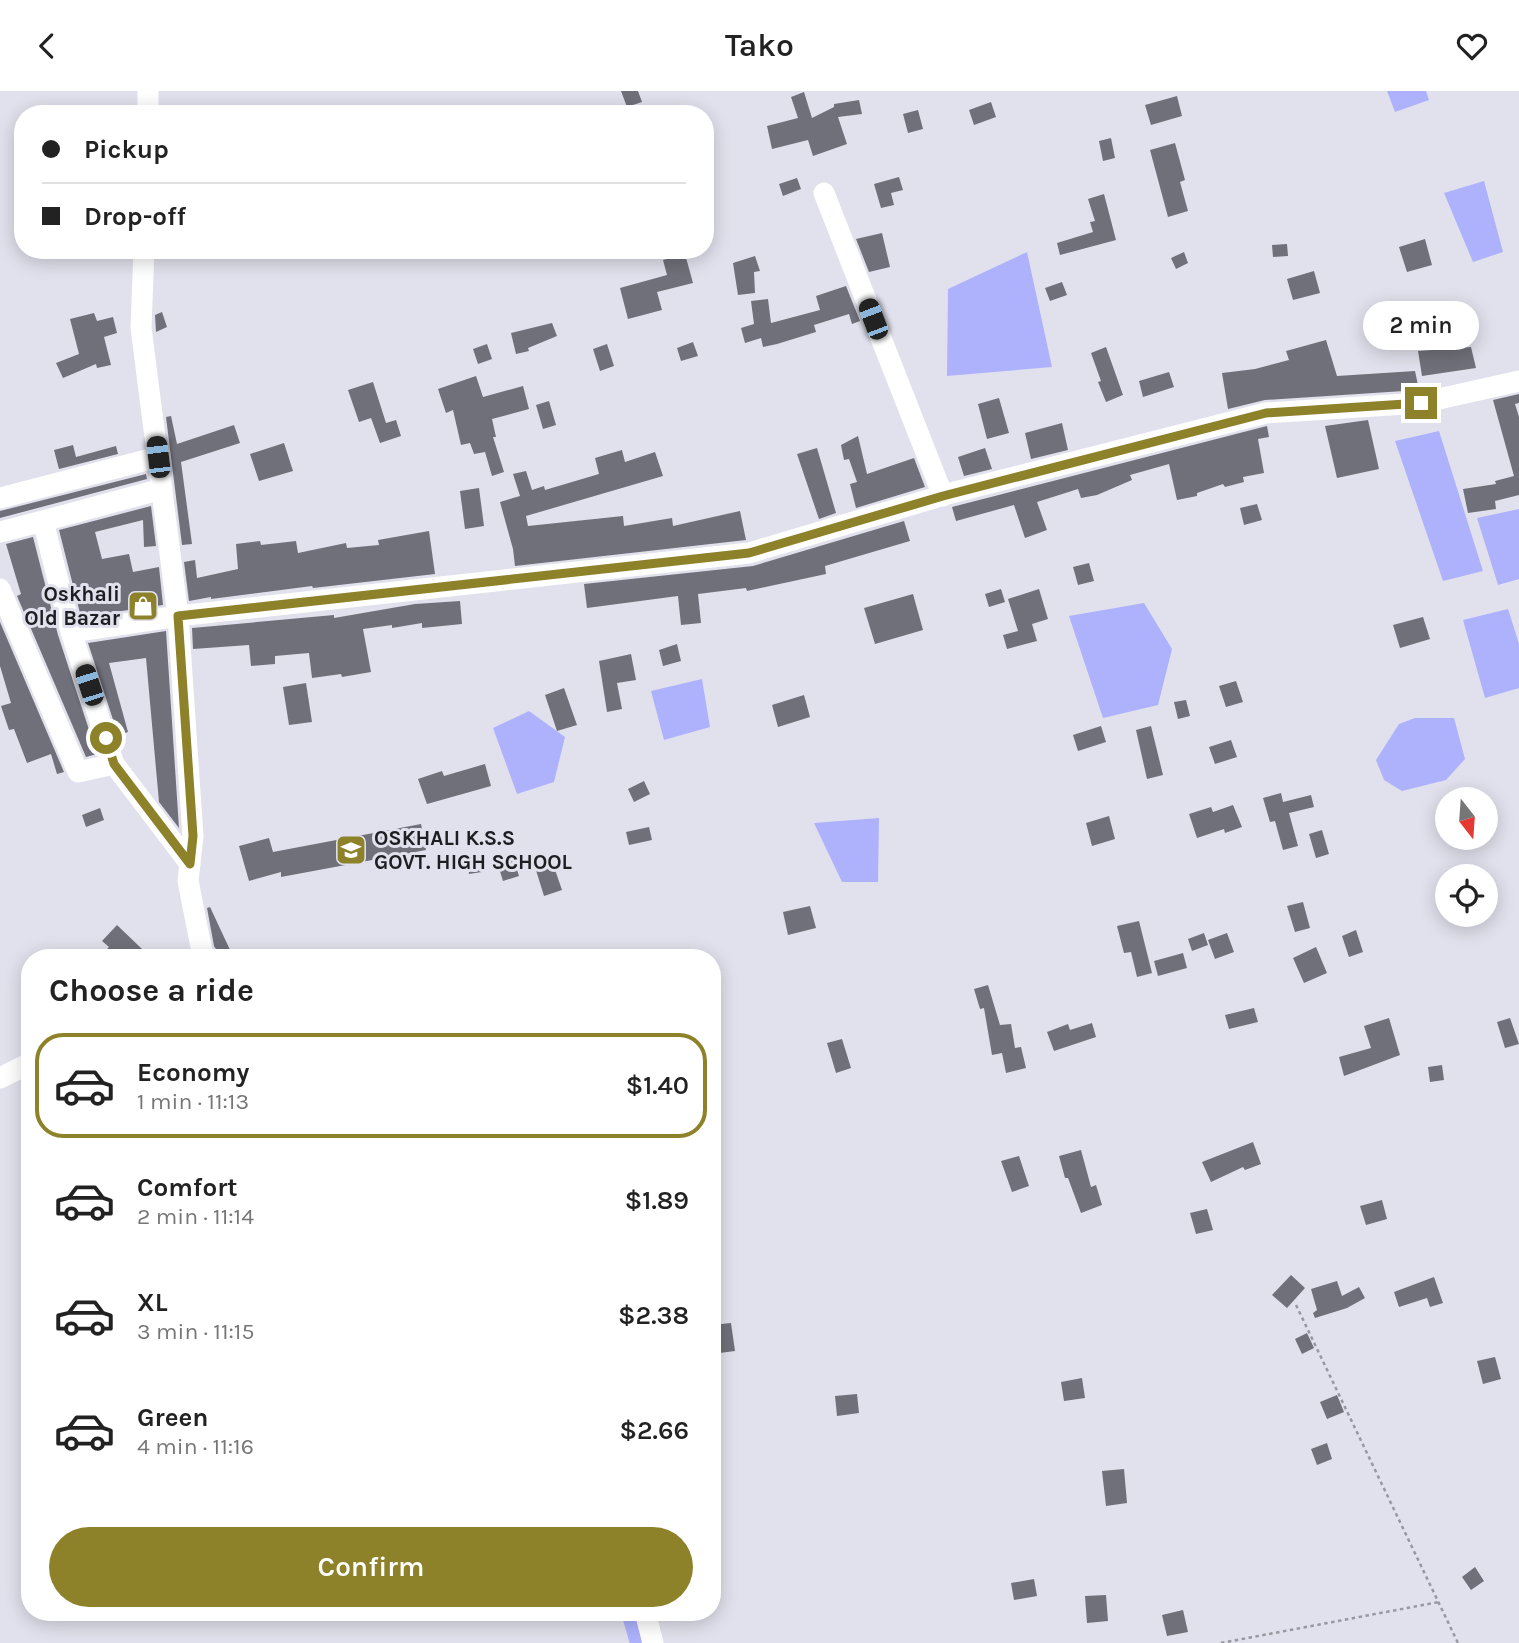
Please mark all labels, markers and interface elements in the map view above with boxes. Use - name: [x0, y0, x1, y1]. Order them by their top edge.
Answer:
- icon: back: [28, 27, 66, 65]
- text: Tako: [725, 27, 794, 64]
- icon: heart: [1453, 27, 1491, 65]
- text: Pickup: [84, 134, 169, 165]
- text: Drop-off: [84, 201, 186, 232]
- car: [856, 296, 891, 342]
- callout: 2 min: [1363, 301, 1479, 351]
- text: 2 min: [1390, 312, 1452, 339]
- route end: [1405, 387, 1437, 419]
- car: [146, 435, 171, 479]
- place label: Oskhali Old Bazar: [24, 582, 121, 630]
- shop icon: Oskhali Old Bazar: [126, 589, 160, 623]
- car: [73, 662, 106, 708]
- route start: [90, 722, 122, 754]
- north arrow: [1435, 787, 1498, 851]
- map controls: [1435, 787, 1498, 927]
- place label: OSKHALI K.S.S GOVT. HIGH SCHOOL: [374, 826, 573, 874]
- school or university icon: OSKHALI K.S.S GOVT. HIGH SCHOOL: [334, 833, 368, 867]
- button: locate: [1435, 864, 1498, 927]
- text: Choose a ride: [49, 972, 254, 1009]
- icon: car: [53, 1054, 116, 1117]
- text: Economy: [137, 1057, 249, 1088]
- text: $1.40: [626, 1070, 689, 1101]
- text: 1 min · 11:13: [137, 1088, 249, 1115]
- icon: car: [53, 1169, 116, 1232]
- text: Comfort: [137, 1172, 238, 1203]
- text: $1.89: [625, 1185, 689, 1216]
- text: 2 min · 11:14: [137, 1203, 254, 1230]
- icon: car: [53, 1284, 116, 1347]
- text: XL: [137, 1287, 168, 1318]
- text: $2.38: [618, 1300, 689, 1331]
- text: 3 min · 11:15: [137, 1318, 254, 1345]
- icon: car: [53, 1399, 116, 1462]
- text: Green: [137, 1402, 209, 1433]
- text: $2.66: [620, 1415, 689, 1446]
- text: 4 min · 11:16: [137, 1433, 254, 1460]
- button: Confirm: [49, 1527, 693, 1607]

